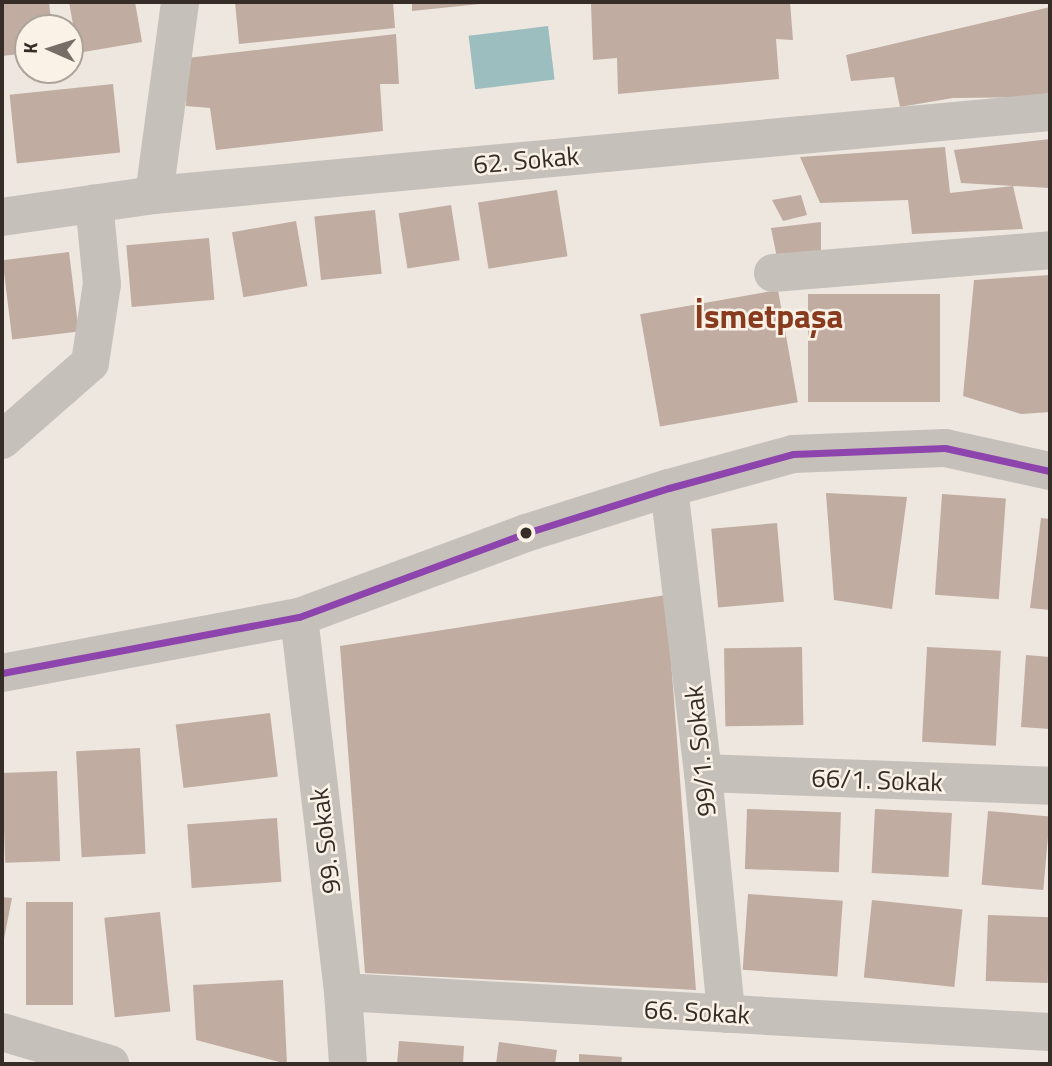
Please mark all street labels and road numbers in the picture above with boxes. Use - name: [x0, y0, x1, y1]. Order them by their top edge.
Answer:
- street label: 62. Sokak: [472, 140, 580, 180]
- street label: 99/1. Sokak: [678, 684, 722, 818]
- street label: 66/1. Sokak: [811, 762, 943, 798]
- street label: 99. Sokak: [303, 786, 347, 896]
- street label: 66. Sokak: [643, 994, 751, 1030]

